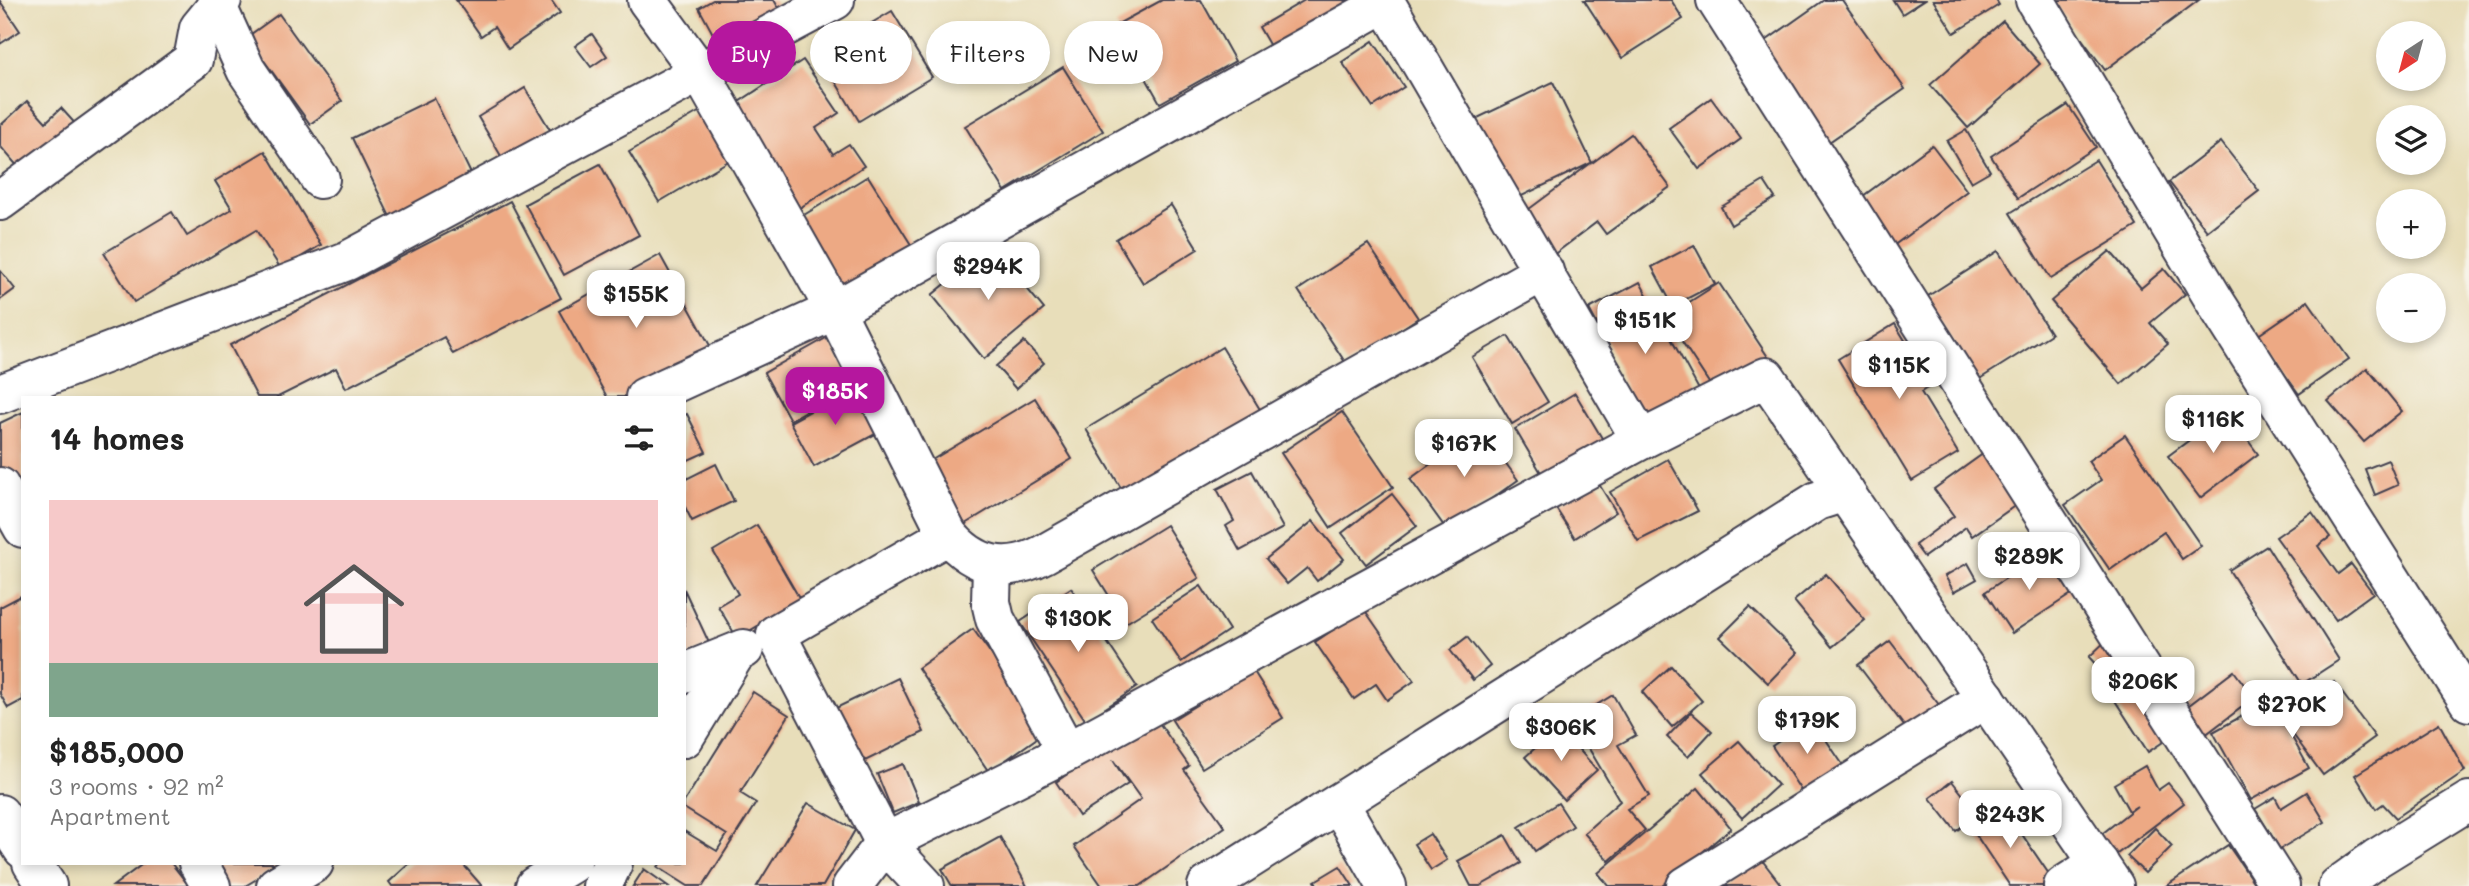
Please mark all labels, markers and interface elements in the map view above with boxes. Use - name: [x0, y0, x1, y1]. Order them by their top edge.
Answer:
- chip: Buy: [707, 21, 796, 84]
- chip: Rent: [810, 21, 912, 84]
- chip: Filters: [926, 21, 1050, 84]
- chip: New: [1064, 21, 1163, 84]
- north arrow: [2376, 21, 2446, 91]
- map controls: [2376, 21, 2446, 343]
- button: layers: [2376, 105, 2446, 175]
- button: +: [2376, 189, 2446, 259]
- pin: $294K: [939, 243, 1037, 302]
- text: $294K: [953, 250, 1023, 280]
- pin: $155K: [587, 270, 685, 330]
- button: −: [2376, 273, 2446, 343]
- text: $155K: [603, 278, 669, 308]
- pin: $151K: [1596, 296, 1694, 356]
- text: $151K: [1613, 304, 1677, 334]
- pin: $115K: [1850, 342, 1948, 401]
- text: $115K: [1867, 349, 1931, 379]
- pin: $185K: [786, 368, 884, 427]
- text: $185K: [801, 375, 869, 405]
- pin: $116K: [2164, 396, 2262, 455]
- text: $116K: [2181, 403, 2245, 433]
- text: 14 homes: [49, 418, 185, 458]
- icon: filters: [620, 419, 658, 457]
- pin: $167K: [1415, 420, 1513, 479]
- text: $167K: [1431, 427, 1497, 457]
- pin: $289K: [1980, 532, 2078, 592]
- text: $289K: [1994, 540, 2064, 570]
- icon: home: [291, 546, 417, 672]
- pin: $130K: [1029, 594, 1127, 654]
- text: $130K: [1044, 602, 1112, 632]
- pin: $206K: [2094, 658, 2192, 717]
- text: $206K: [2108, 665, 2178, 695]
- pin: $270K: [2243, 680, 2341, 740]
- text: $270K: [2257, 688, 2327, 718]
- pin: $179K: [1758, 696, 1856, 756]
- pin: $306K: [1512, 704, 1610, 763]
- text: $179K: [1774, 704, 1840, 734]
- text: $306K: [1525, 711, 1597, 741]
- text: $185,000: [49, 731, 184, 771]
- text: 3 rooms · 92 m²: [49, 771, 224, 801]
- pin: $243K: [1961, 790, 2059, 850]
- text: $243K: [1975, 798, 2045, 828]
- text: Apartment: [49, 801, 171, 831]

